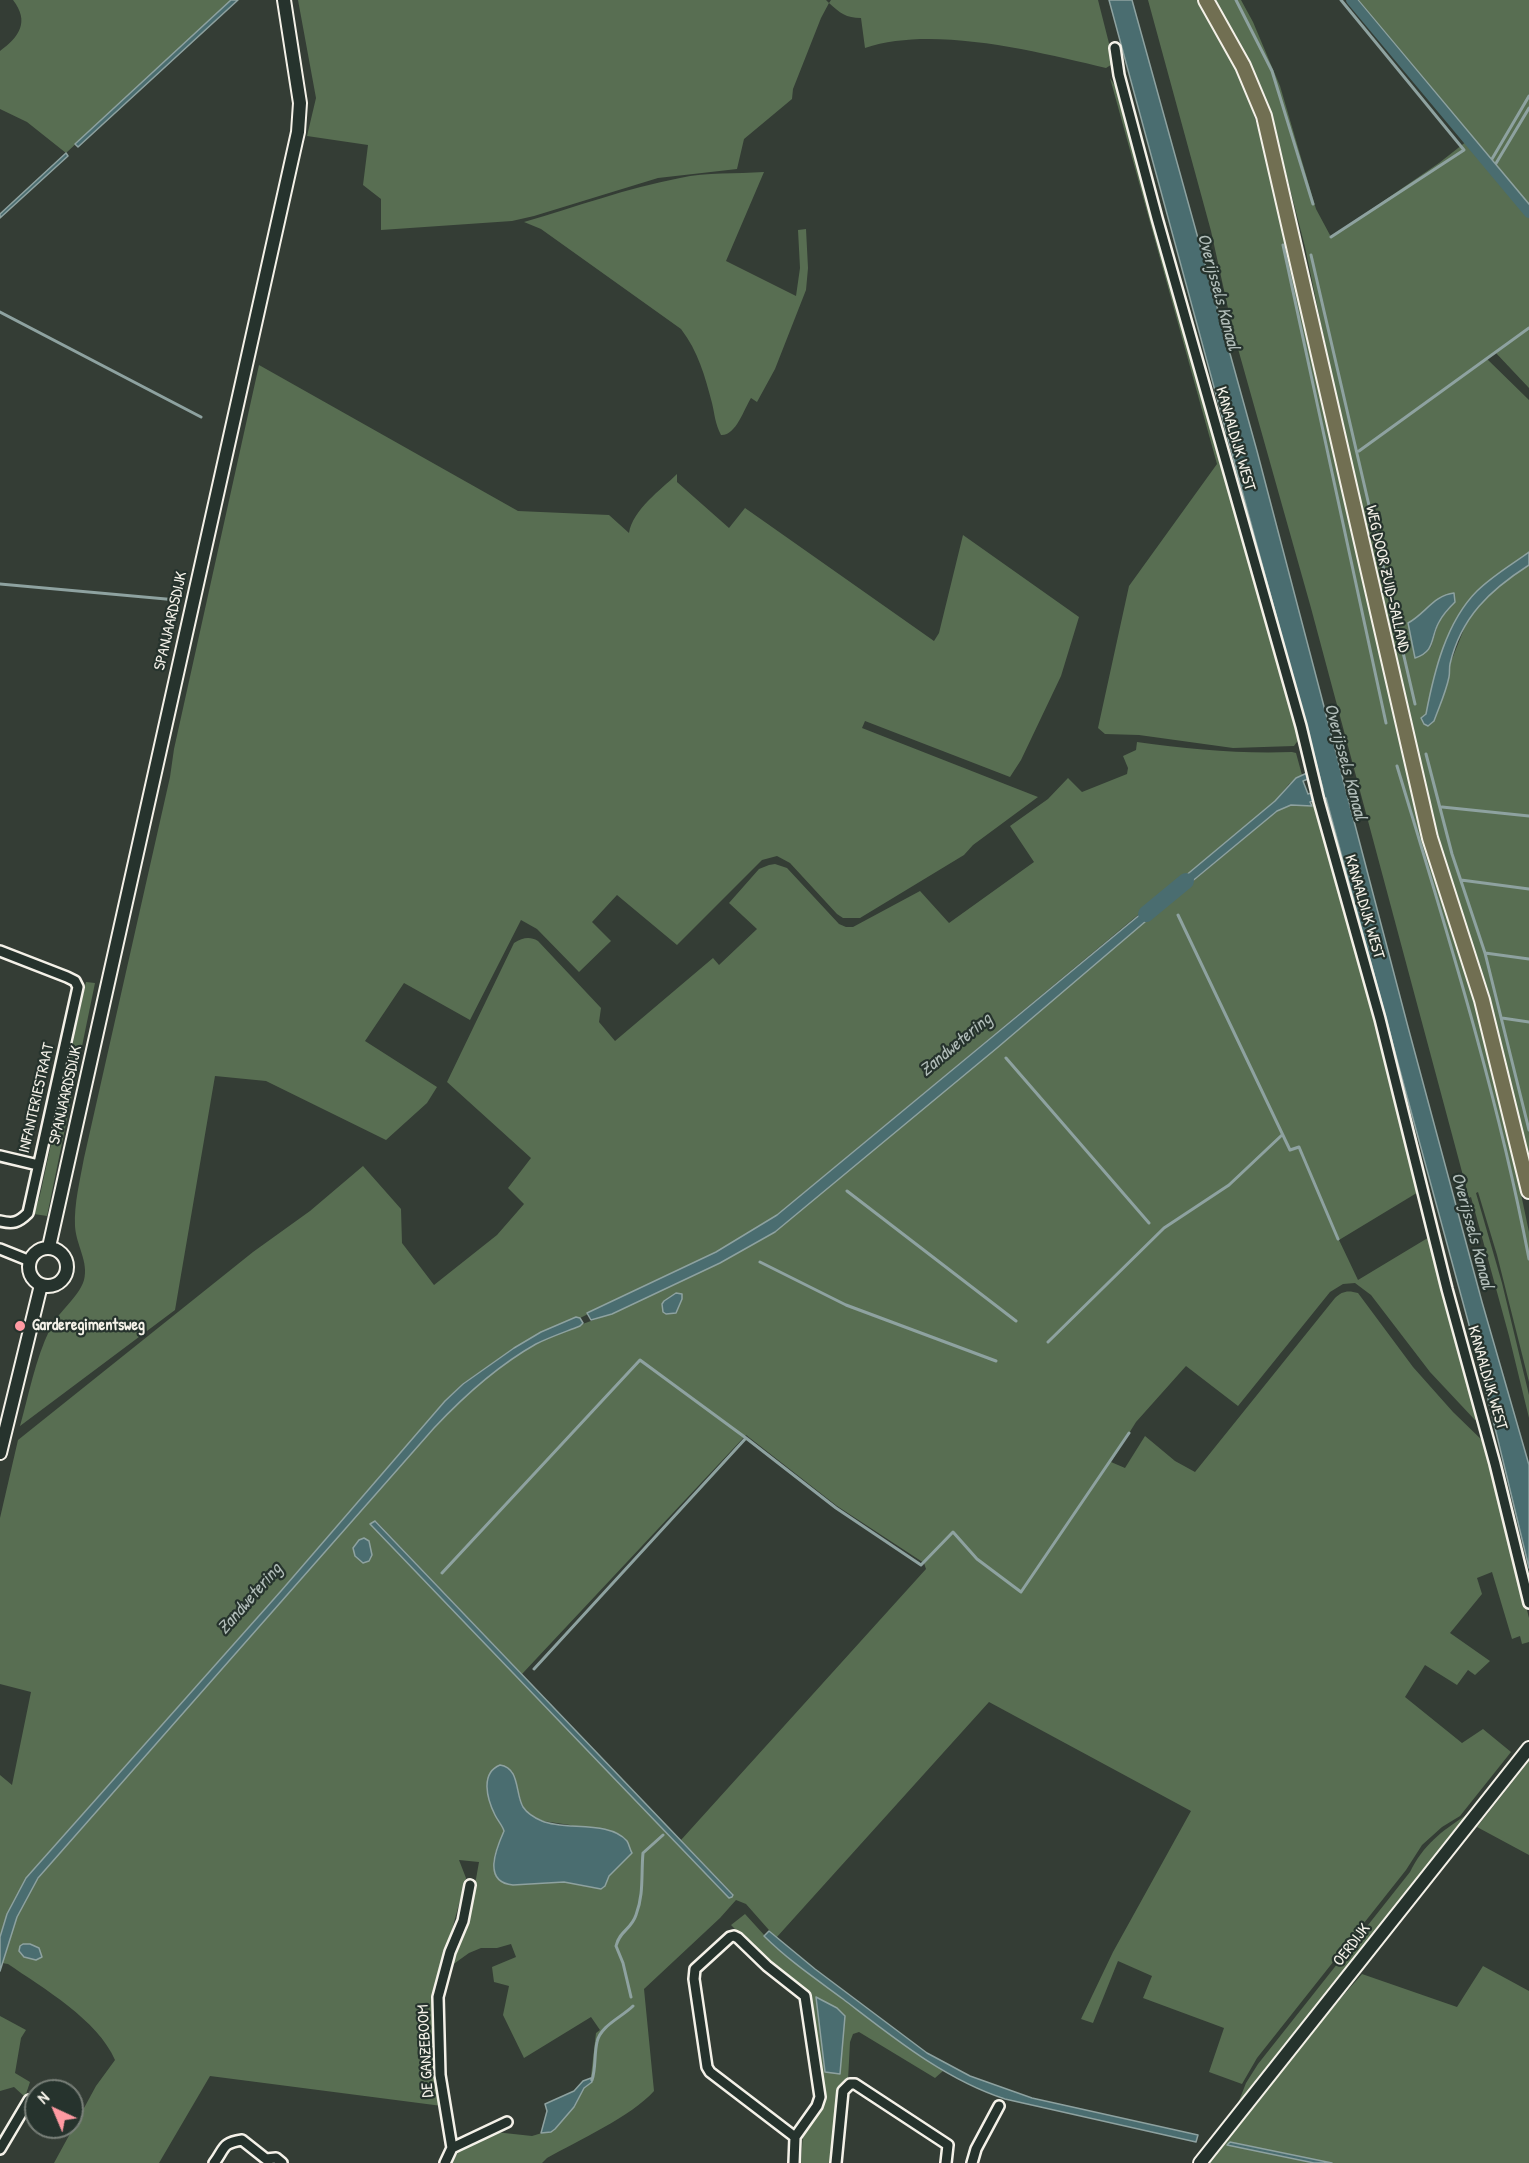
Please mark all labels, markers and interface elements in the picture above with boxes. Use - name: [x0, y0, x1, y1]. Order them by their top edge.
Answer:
- water label: Overijssels Kanaal: [1192, 231, 1244, 353]
- street label: KANAALDIJK WEST: [1211, 385, 1259, 493]
- street label: WEG DOOR ZUID-SALLAND: [1361, 504, 1413, 654]
- street label: SPANJAARDSDIJK: [150, 570, 192, 672]
- water label: Overijssels Kanaal: [1319, 701, 1371, 823]
- street label: KANAALDIJK WEST: [1340, 853, 1388, 961]
- water label: Zandwetering: [916, 1009, 996, 1081]
- street label: INFANTERIESTRAAT: [15, 1041, 59, 1155]
- street label: SPANJAARDSDIJK: [45, 1044, 87, 1146]
- water label: Overijssels Kanaal: [1446, 1170, 1498, 1292]
- place label: Garderegimentsweg: [32, 1316, 145, 1336]
- marker: Garderegimentsweg: [13, 1319, 27, 1333]
- street label: KANAALDIJK WEST: [1463, 1324, 1511, 1432]
- water label: Zandwetering: [213, 1559, 287, 1639]
- street label: OERDIJK: [1329, 1920, 1375, 1970]
- street label: DE GANZEBOOM: [414, 2004, 438, 2098]
- north arrow: [24, 2079, 84, 2139]
- text: N: [32, 2087, 54, 2108]

